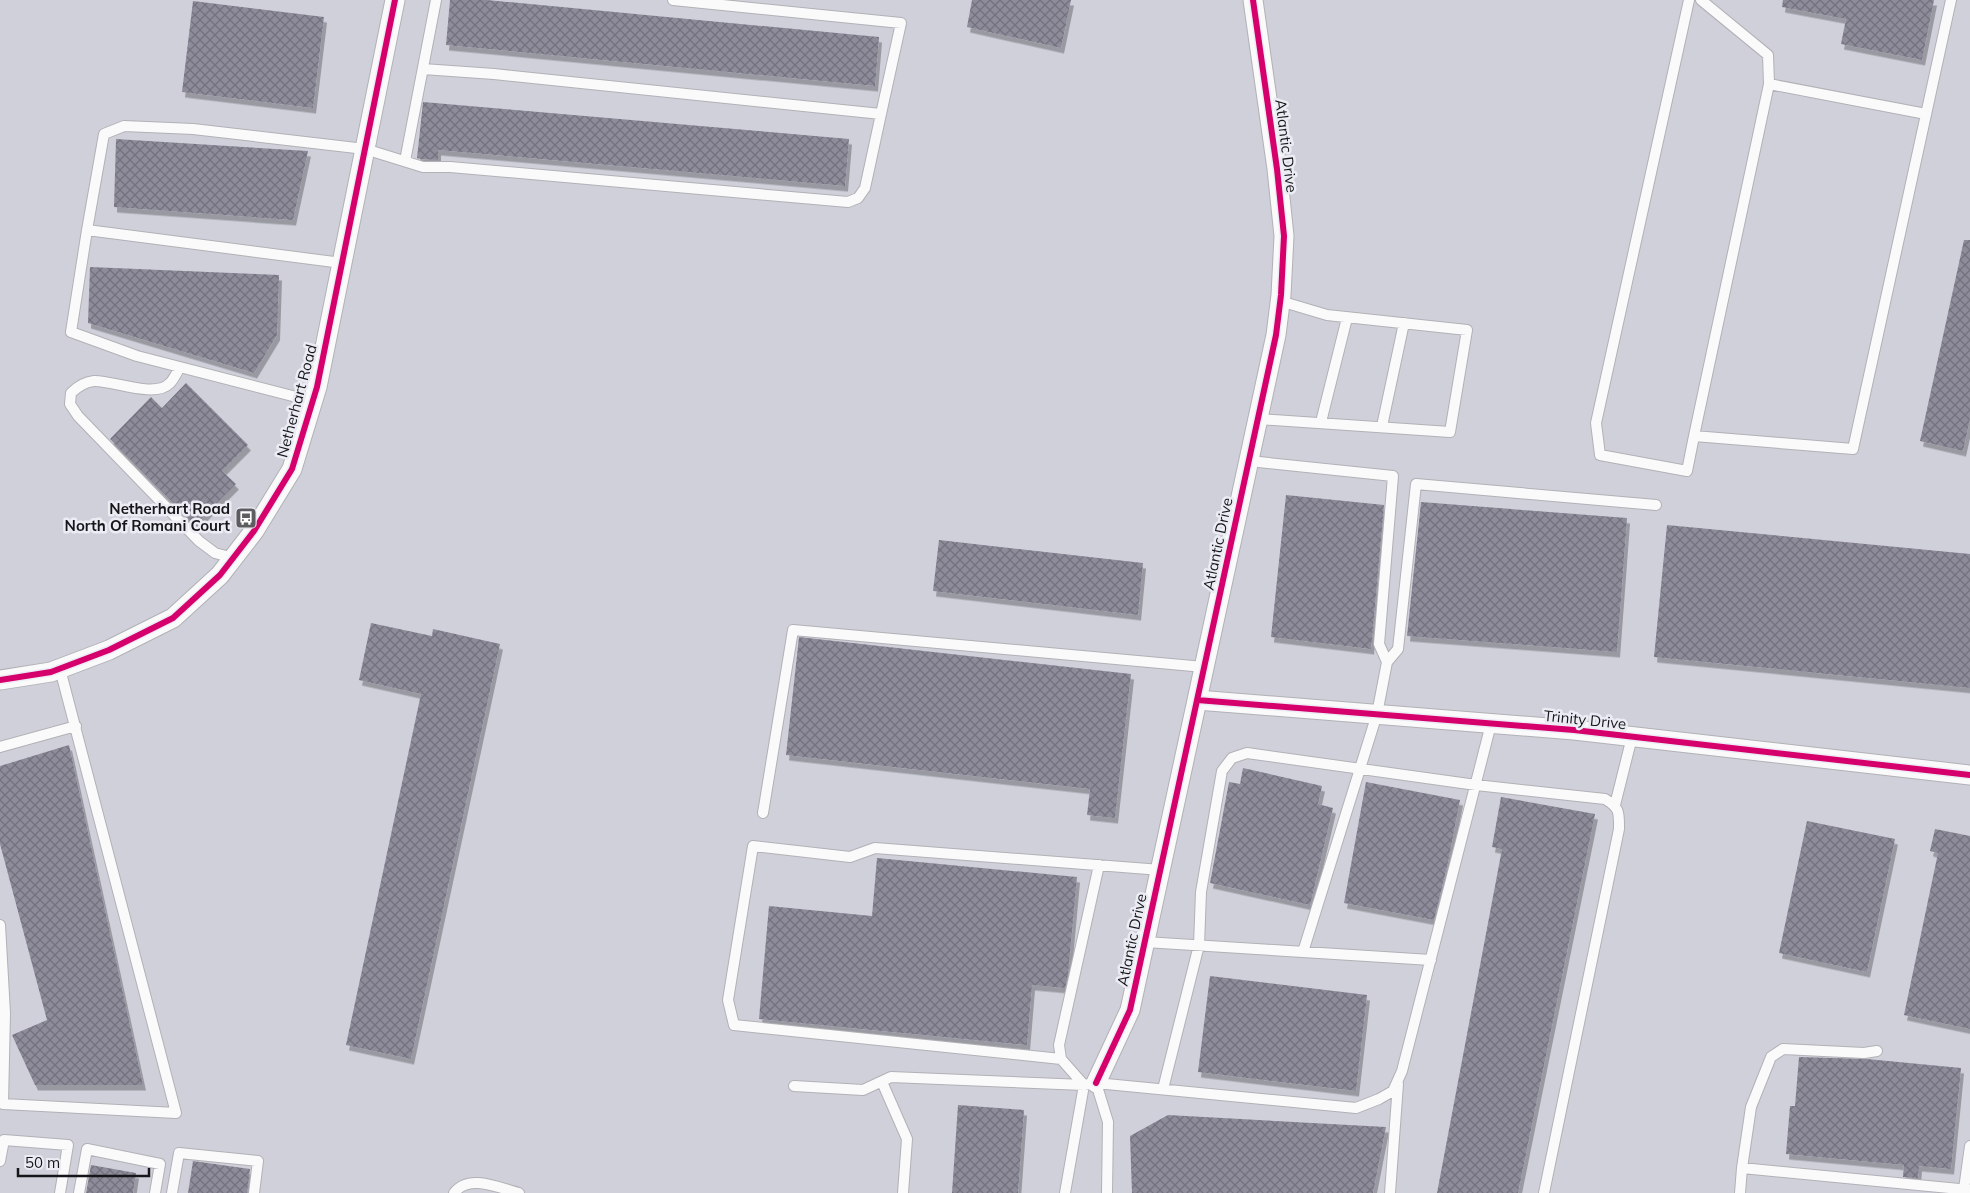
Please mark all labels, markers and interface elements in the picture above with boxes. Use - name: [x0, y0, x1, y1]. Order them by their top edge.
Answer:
- street label: Atlantic Drive: [1271, 98, 1302, 194]
- street label: Netherhart Road: [272, 342, 321, 460]
- street label: Atlantic Drive: [1198, 496, 1237, 592]
- place label: Netherhart Road North Of Romani Court: [65, 499, 230, 535]
- bus stop icon: Netherhart Road North Of Romani Court: [234, 506, 258, 530]
- street label: Trinity Drive: [1543, 706, 1627, 733]
- street label: Atlantic Drive: [1112, 892, 1151, 988]
- scale bar: [18, 1146, 149, 1178]
- text: 50 m: [25, 1153, 60, 1172]

